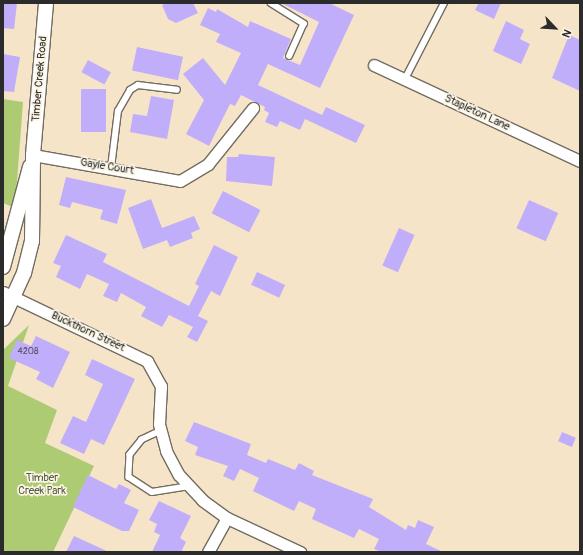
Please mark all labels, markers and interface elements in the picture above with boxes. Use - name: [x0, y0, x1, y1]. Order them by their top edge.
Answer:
- north arrow: [535, 8, 575, 48]
- text: N: [559, 27, 574, 39]
- street label: Timber Creek Road: [30, 36, 50, 122]
- street label: Stapleton Lane: [442, 92, 512, 134]
- street label: Gayle Court: [79, 156, 135, 178]
- street label: Buckthorn Street: [49, 309, 127, 355]
- house number: 4208: [18, 347, 38, 357]
- park label: Timber Creek Park: [18, 472, 66, 498]

